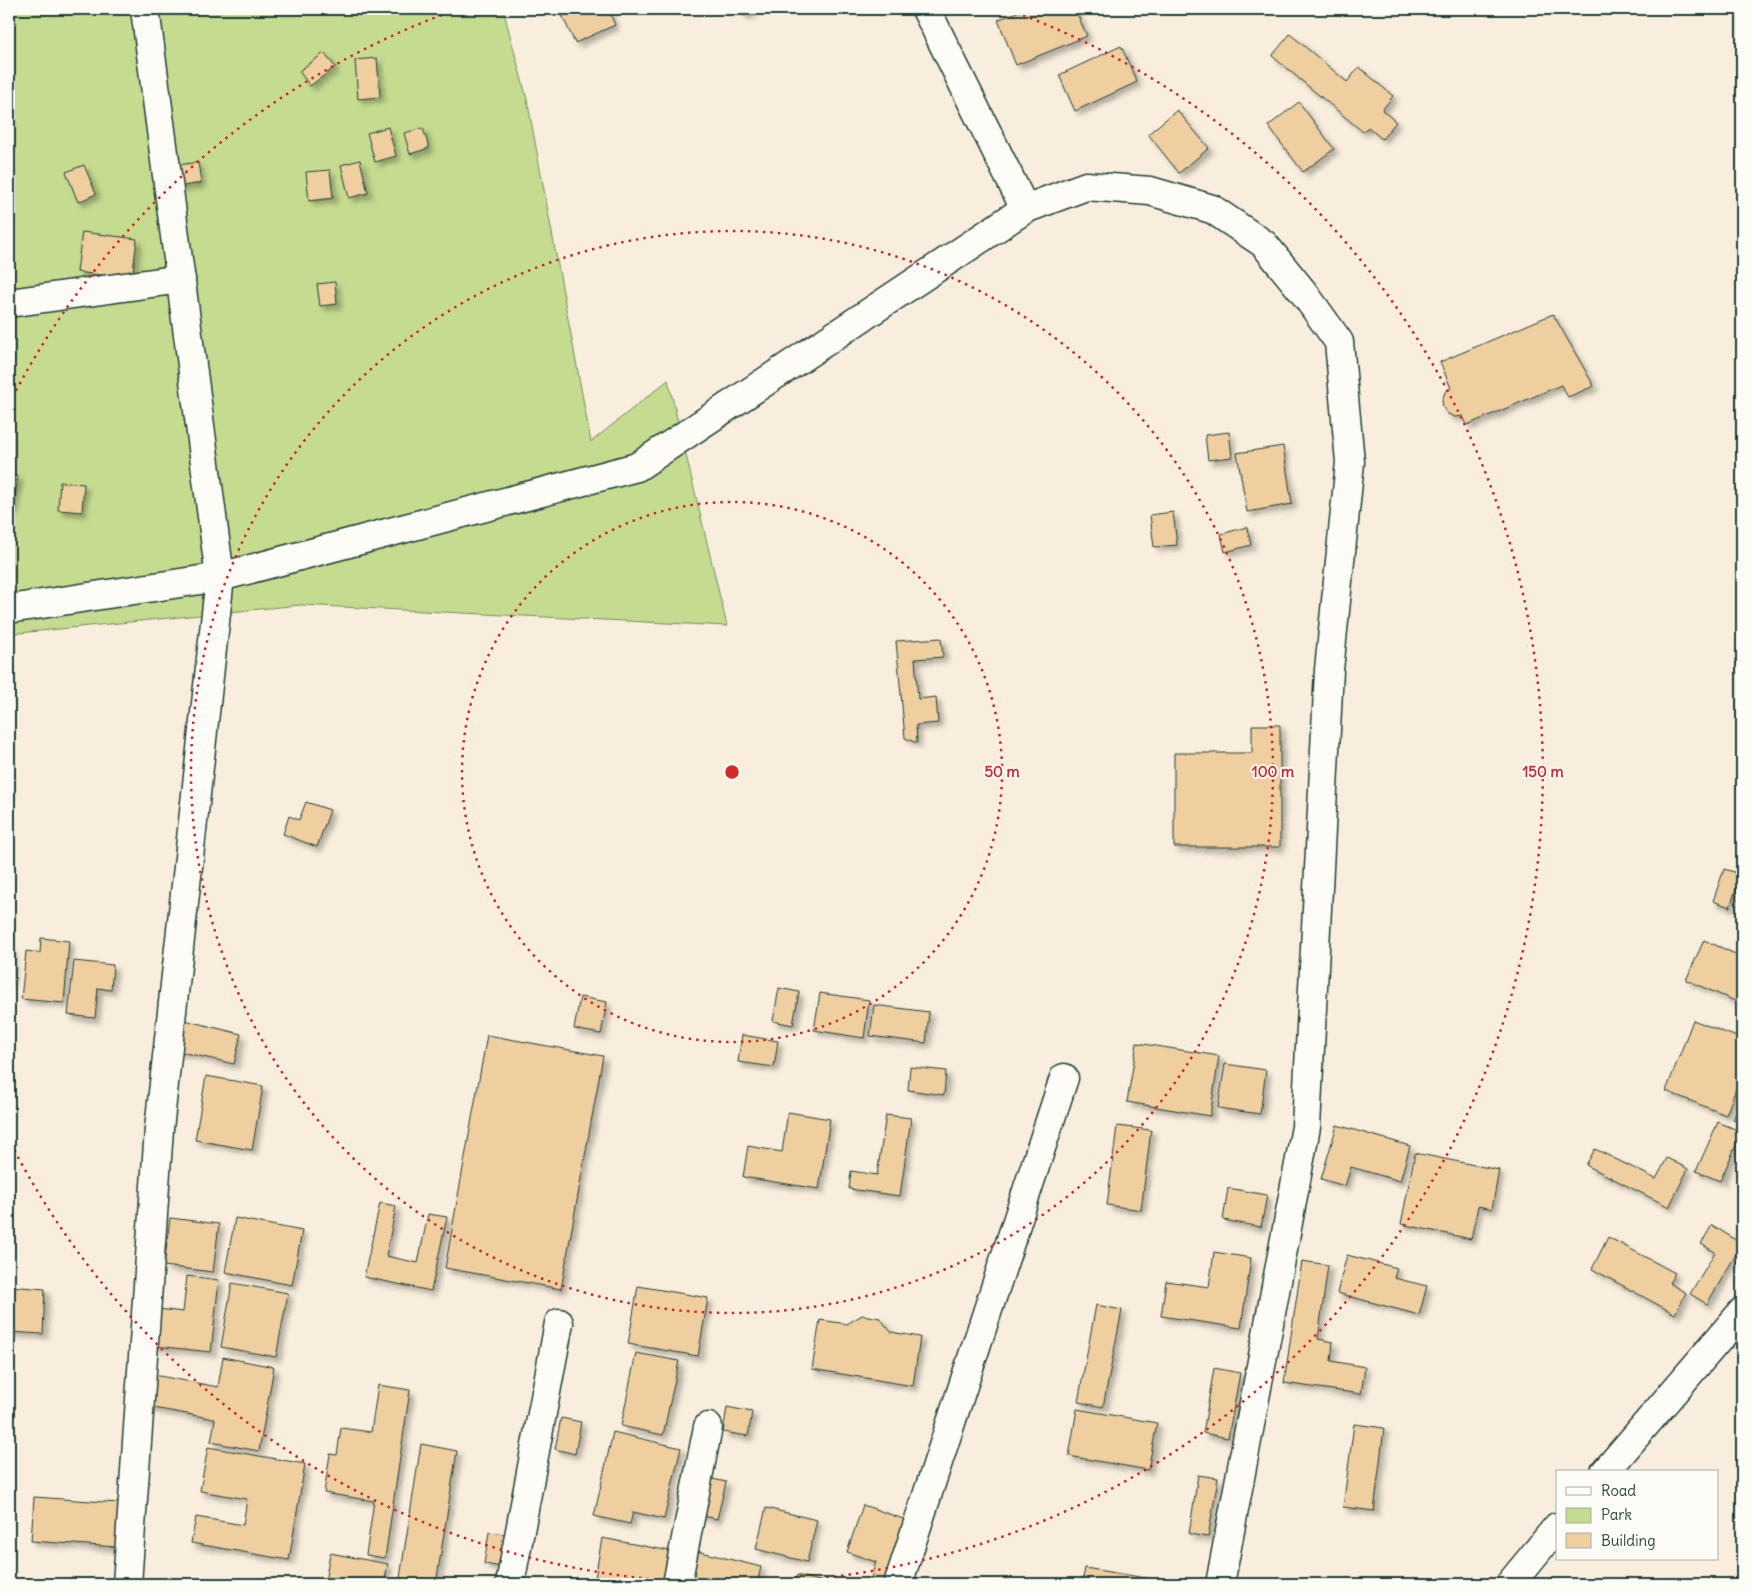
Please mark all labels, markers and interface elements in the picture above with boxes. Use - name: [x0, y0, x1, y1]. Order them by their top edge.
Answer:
- text: 50 m: [984, 762, 1020, 781]
- text: 100 m: [1252, 762, 1294, 781]
- text: 150 m: [1522, 762, 1564, 781]
- centre of rings: [723, 763, 741, 781]
- legend: [1556, 1470, 1718, 1560]
- text: Road: [1601, 1481, 1636, 1500]
- text: Park: [1601, 1505, 1632, 1524]
- text: Building: [1601, 1531, 1656, 1550]

